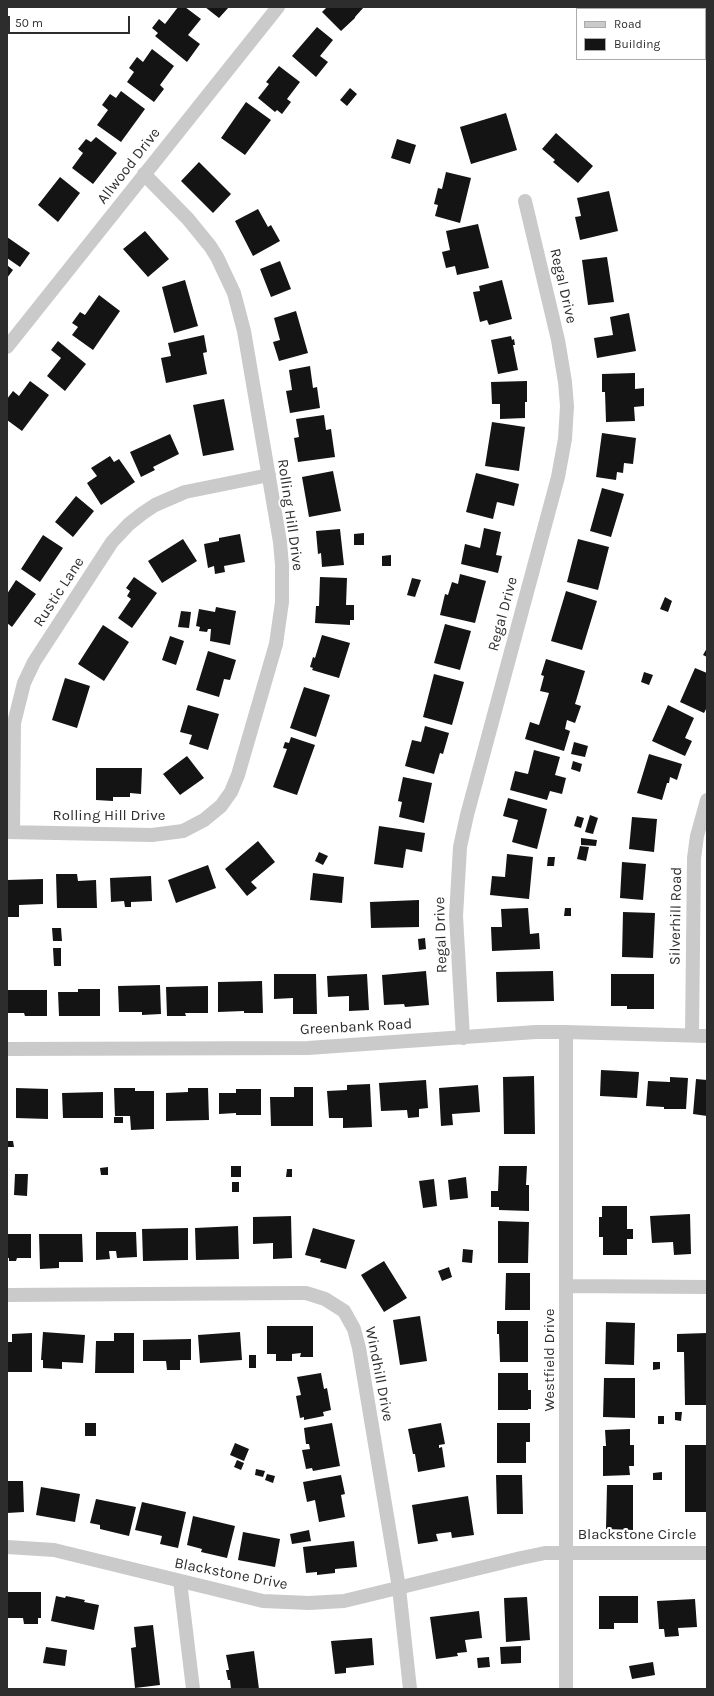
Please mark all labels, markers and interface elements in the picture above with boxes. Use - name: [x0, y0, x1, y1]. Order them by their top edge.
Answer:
- scale bar: [10, 8, 132, 34]
- legend: [576, 8, 706, 60]
- text: 50 m: [15, 16, 43, 30]
- text: Road: [614, 17, 642, 31]
- text: Building: [614, 37, 660, 51]
- street label: Allwood Drive: [94, 124, 164, 208]
- street label: Regal Drive: [546, 247, 580, 325]
- street label: Rolling Hill Drive: [273, 458, 307, 572]
- street label: Rustic Lane: [30, 554, 88, 630]
- street label: Regal Drive: [484, 575, 522, 653]
- street label: Rolling Hill Drive: [53, 807, 165, 825]
- street label: Silverhill Road: [666, 867, 686, 965]
- street label: Regal Drive: [431, 897, 451, 973]
- street label: Greenbank Road: [299, 1015, 413, 1039]
- street label: Westfield Drive: [541, 1308, 559, 1412]
- street label: Windhill Drive: [361, 1325, 397, 1423]
- street label: Blackstone Circle: [578, 1526, 696, 1544]
- street label: Blackstone Drive: [173, 1554, 289, 1594]

